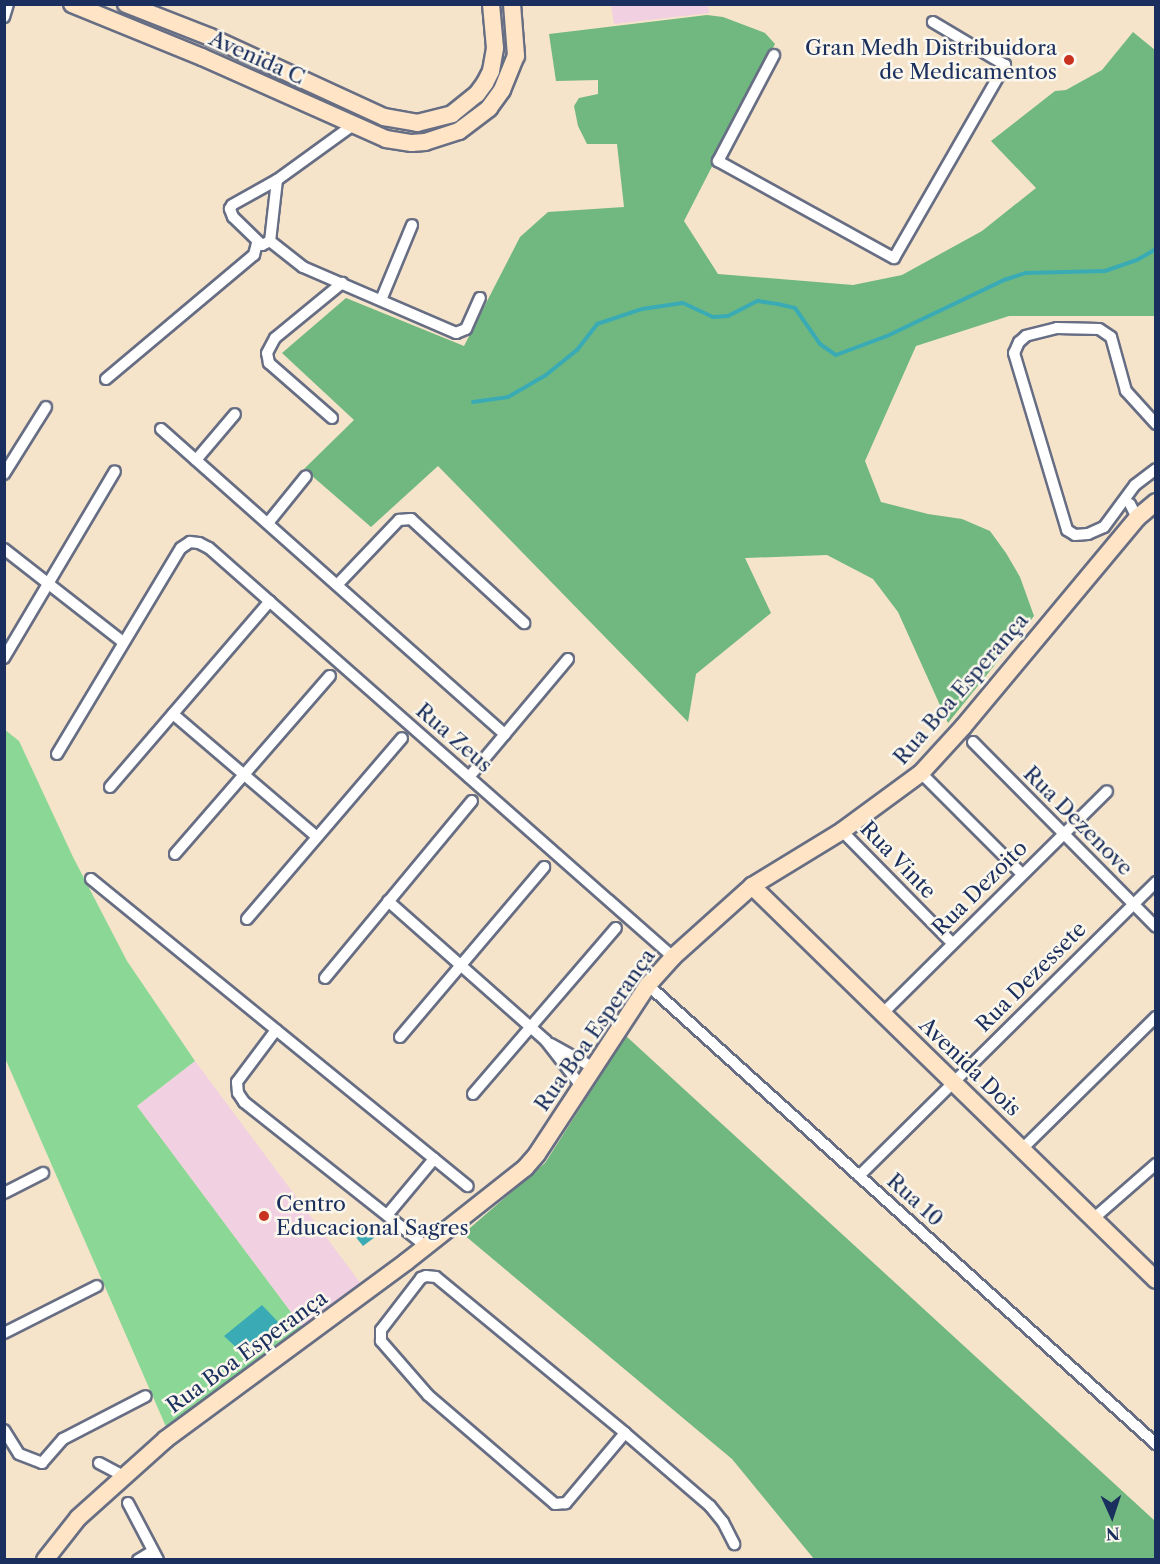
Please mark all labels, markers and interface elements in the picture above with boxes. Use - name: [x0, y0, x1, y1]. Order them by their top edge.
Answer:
- street label: Avenida C: [205, 26, 309, 90]
- place label: Gran Medh Distribuidora de Medicamentos: [805, 35, 1057, 85]
- marker: Gran Medh Distribuidora de Medicamentos: [1062, 53, 1076, 67]
- street label: Rua Boa Esperança: [888, 608, 1034, 770]
- street label: Rua Zeus: [411, 698, 497, 778]
- street label: Rua Dezenove: [1018, 761, 1138, 881]
- street label: Rua Vinte: [855, 816, 941, 904]
- street label: Rua Dezoito: [927, 835, 1033, 941]
- street label: Rua Dezessete: [971, 917, 1091, 1037]
- street label: Rua Boa Esperança: [529, 944, 661, 1116]
- street label: Avenida Dois: [914, 1012, 1026, 1122]
- street label: Rua 10: [882, 1168, 948, 1232]
- place label: Centro Educacional Sagres: [276, 1191, 469, 1241]
- marker: Centro Educacional Sagres: [257, 1209, 271, 1223]
- street label: Rua Boa Esperança: [162, 1285, 332, 1419]
- north arrow: [1082, 1486, 1142, 1546]
- text: N: [1105, 1524, 1120, 1544]

